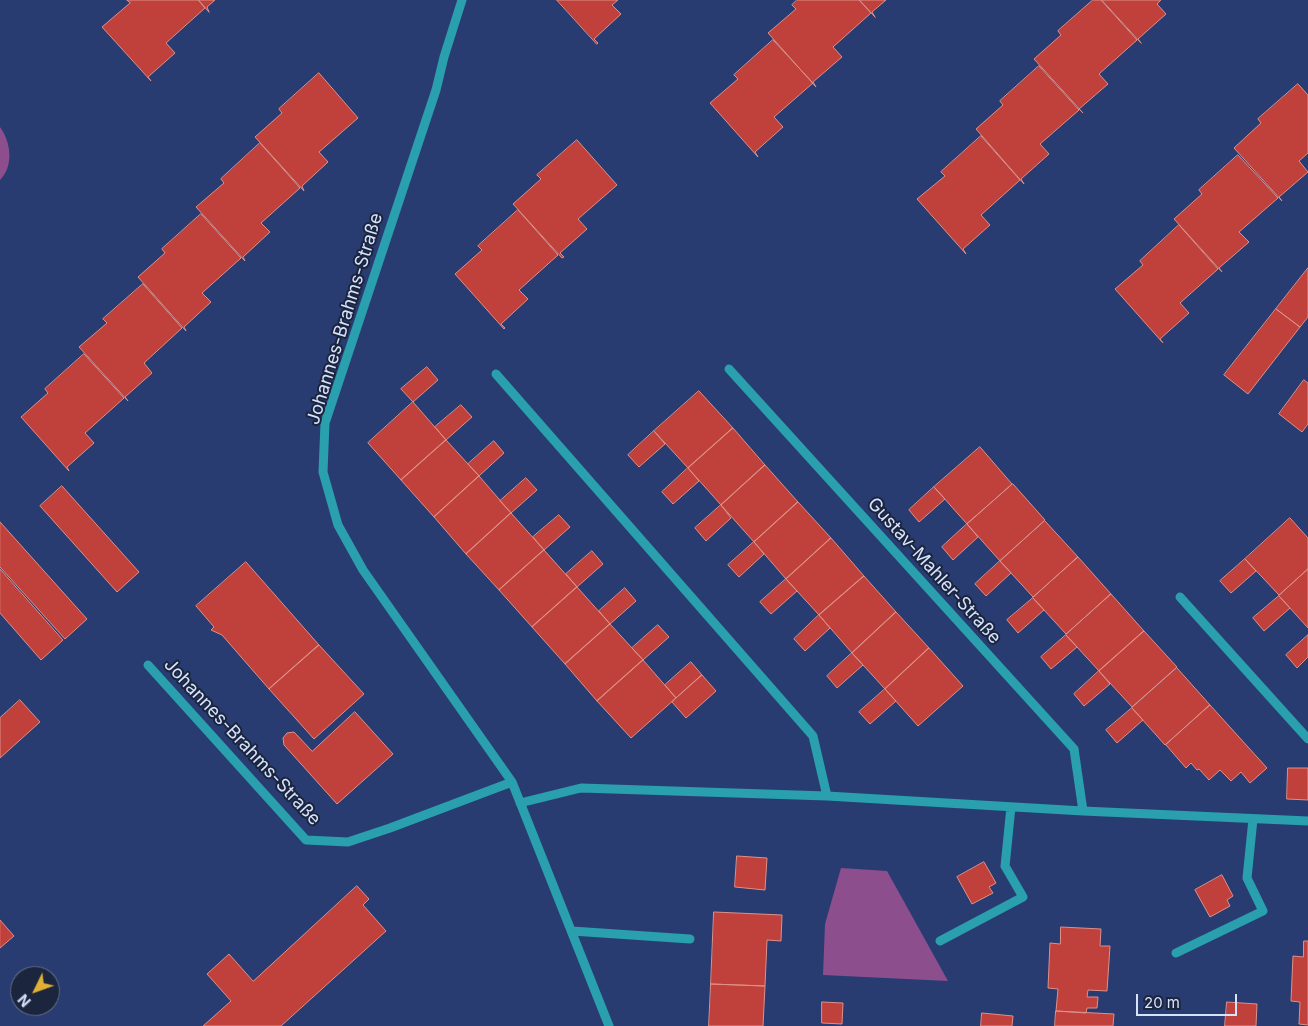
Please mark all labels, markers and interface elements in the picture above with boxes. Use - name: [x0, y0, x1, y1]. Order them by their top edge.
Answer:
- street label: Johannes-Brahms-Straße: [302, 211, 388, 427]
- street label: Gustav-Mahler-Straße: [863, 493, 1005, 649]
- street label: Johannes-Brahms-Straße: [159, 654, 325, 830]
- north arrow: [10, 966, 60, 1016]
- scale bar: [1138, 984, 1239, 1016]
- text: N: [14, 991, 34, 1010]
- text: 20 m: [1144, 993, 1180, 1012]

